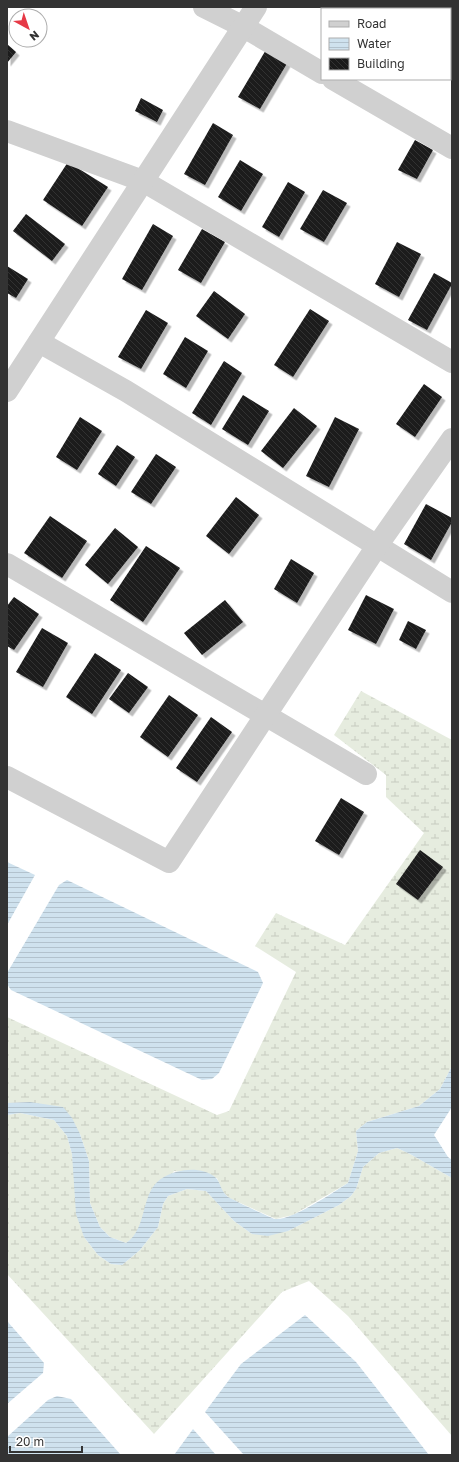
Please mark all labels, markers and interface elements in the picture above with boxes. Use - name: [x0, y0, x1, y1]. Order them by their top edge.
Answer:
- north arrow: [8, 8, 48, 48]
- legend: [321, 8, 451, 80]
- text: Road: [357, 16, 386, 31]
- text: N: [27, 28, 42, 44]
- text: Water: [357, 36, 391, 51]
- text: Building: [357, 56, 405, 71]
- scale bar: [10, 1428, 82, 1454]
- text: 20 m: [16, 1434, 44, 1449]

